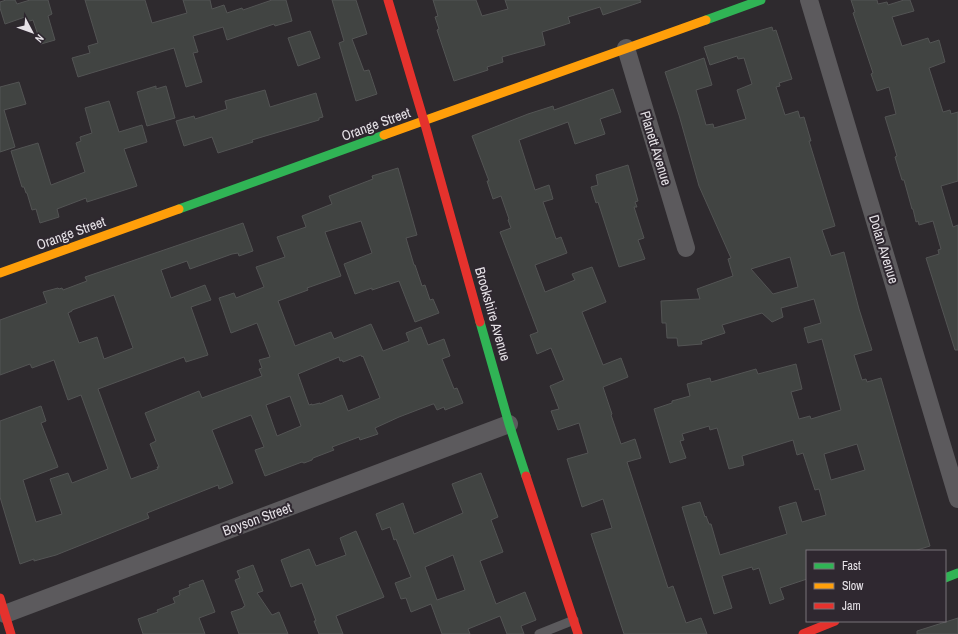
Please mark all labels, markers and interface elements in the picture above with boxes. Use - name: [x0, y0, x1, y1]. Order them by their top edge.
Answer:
- north arrow: [12, 12, 52, 52]
- text: N: [32, 32, 47, 46]
- street label: Orange Street: [339, 103, 413, 145]
- street label: Planett Avenue: [636, 109, 676, 187]
- street label: Orange Street: [34, 212, 108, 254]
- street label: Dolan Avenue: [865, 212, 903, 286]
- street label: Brookshire Avenue: [471, 265, 515, 363]
- street label: Boyson Street: [220, 498, 294, 540]
- legend: [806, 550, 946, 622]
- text: Fast: [842, 558, 861, 574]
- text: Slow: [842, 578, 864, 594]
- text: Jam: [842, 598, 861, 614]

